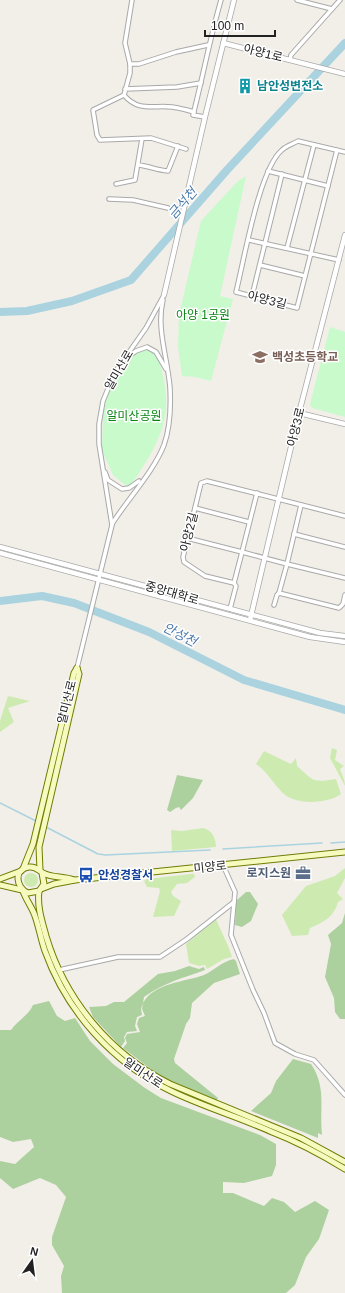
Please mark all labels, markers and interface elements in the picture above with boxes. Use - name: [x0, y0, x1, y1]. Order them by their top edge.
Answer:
- scale bar: [205, 12, 275, 38]
- text: 100 m: [211, 19, 244, 33]
- street label: 아양1로: [242, 41, 284, 65]
- building icon: 남안성변전소: [236, 77, 254, 95]
- place label: 남안성변전소: [257, 79, 323, 93]
- water label: 금석천: [165, 184, 200, 222]
- street label: 아양3길: [246, 288, 288, 312]
- park label: 아양 1공원: [176, 308, 230, 322]
- street label: 알미산로: [102, 347, 136, 393]
- school or university icon: 백성초등학교: [251, 348, 269, 366]
- place label: 백성초등학교: [272, 350, 338, 364]
- street label: 아양3로: [284, 406, 308, 448]
- park label: 알미산공원: [106, 409, 162, 423]
- street label: 아양2길: [177, 511, 201, 553]
- street label: 중앙대학로: [144, 579, 200, 607]
- water label: 안성천: [160, 620, 200, 650]
- street label: 알미산로: [55, 679, 79, 725]
- street label: 미양로: [193, 858, 227, 876]
- office icon: 로지스원: [294, 864, 312, 882]
- bus stop icon: 안성경찰서: [77, 866, 95, 884]
- place label: 로지스원: [247, 866, 291, 880]
- place label: 안성경찰서: [98, 868, 153, 882]
- street label: 알미산로: [121, 1055, 165, 1091]
- north arrow: [12, 1241, 52, 1281]
- text: N: [29, 1245, 40, 1258]

